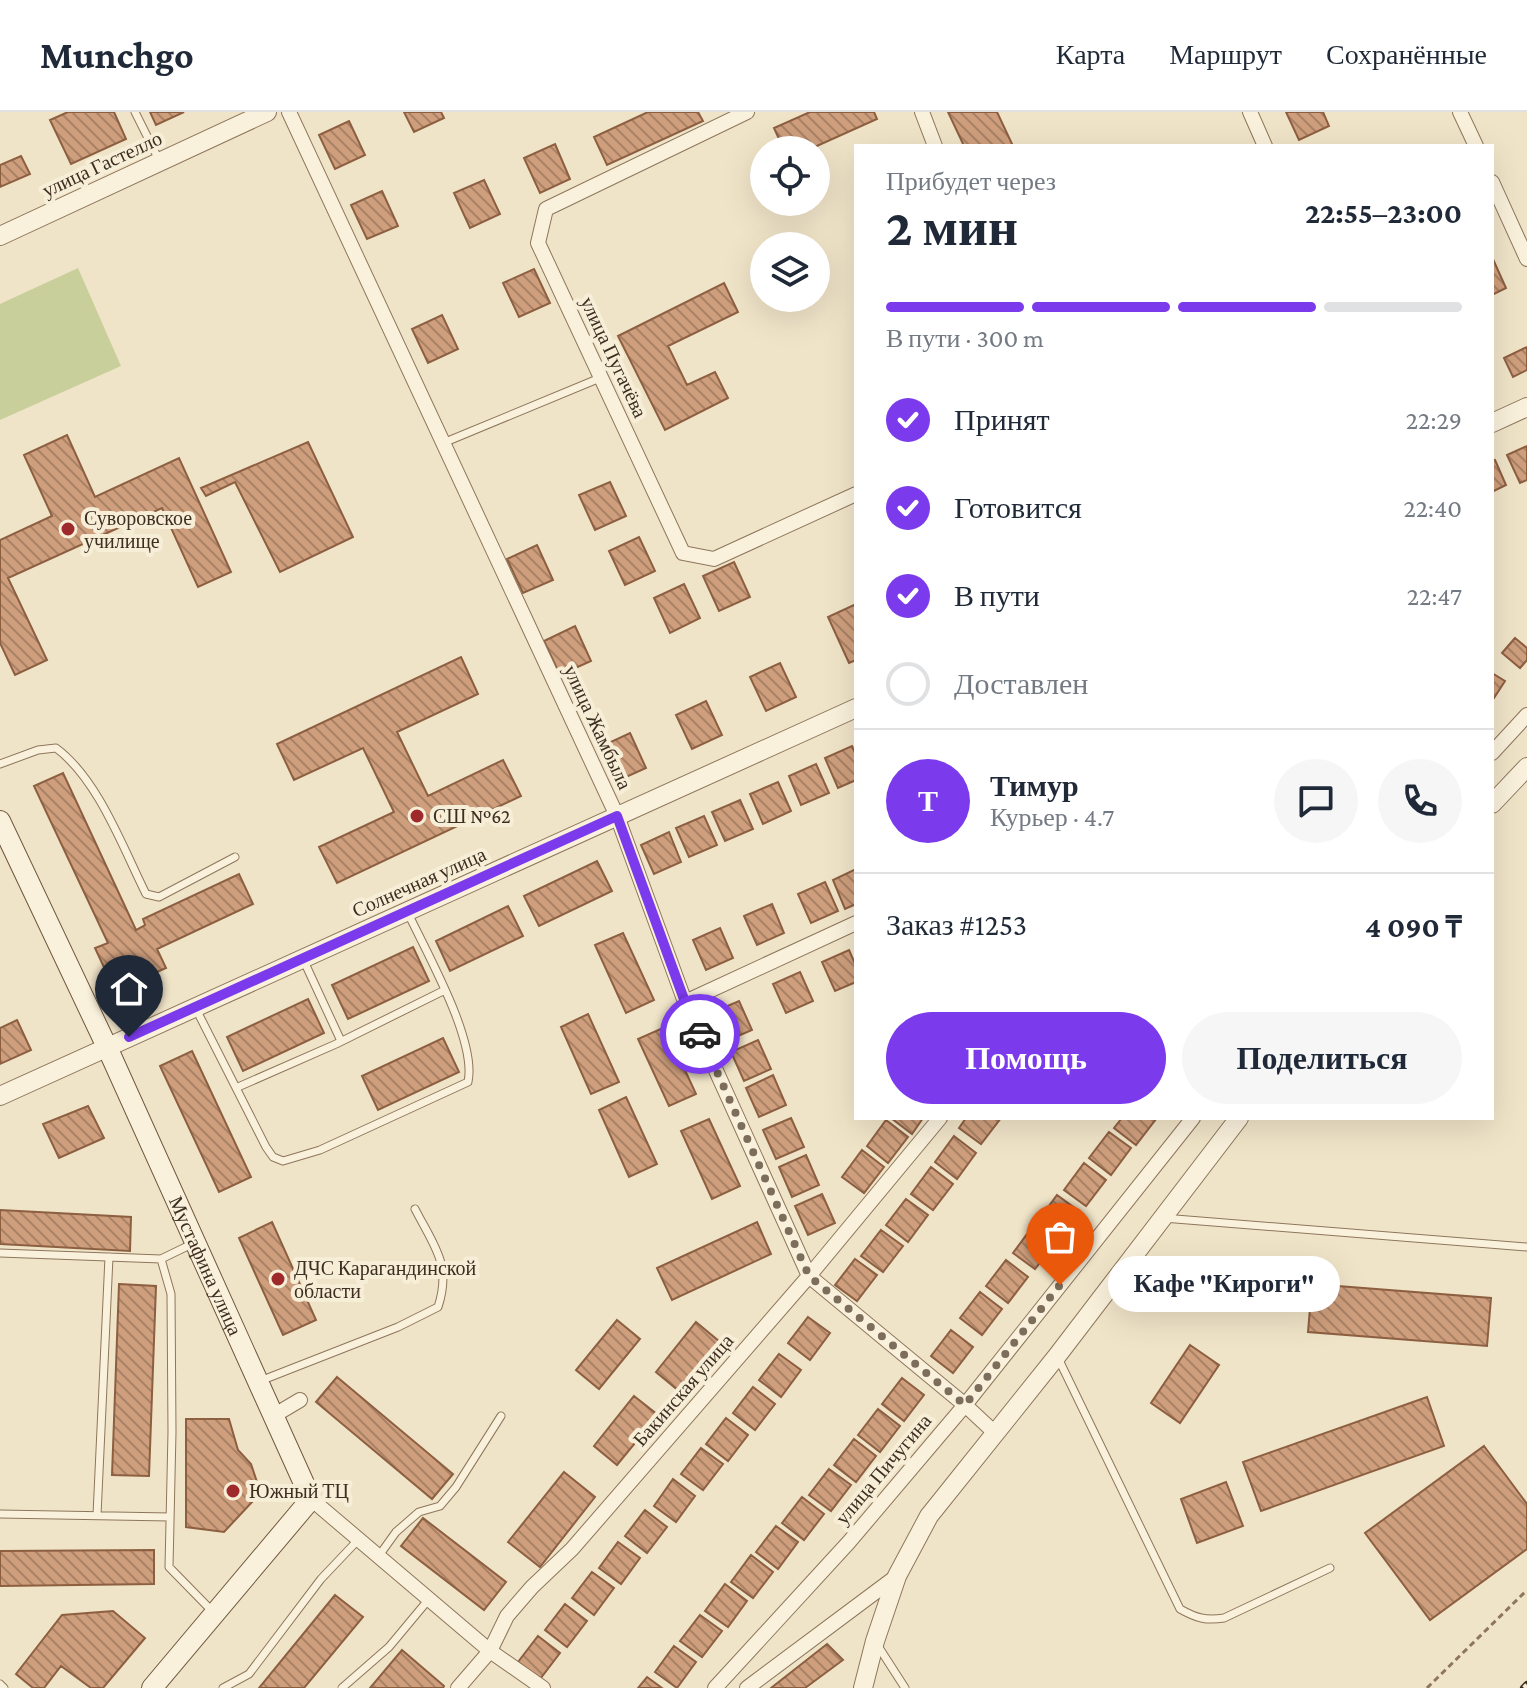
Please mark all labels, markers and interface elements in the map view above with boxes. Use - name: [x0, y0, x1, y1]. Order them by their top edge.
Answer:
- text: Munchgo: [40, 34, 194, 76]
- text: Карта: [1056, 39, 1125, 70]
- text: Маршрут: [1169, 39, 1282, 70]
- text: Сохранённые: [1326, 39, 1487, 70]
- street label: улица Гастелло: [39, 127, 166, 202]
- map controls: [750, 136, 830, 312]
- button: locate: [750, 136, 830, 216]
- text: Прибудет через: [886, 167, 1056, 196]
- text: 22:55–23:00: [1305, 196, 1462, 229]
- text: 2 мин: [886, 198, 1018, 256]
- button: layers: [750, 232, 830, 312]
- street label: улица Пугачёва: [575, 293, 652, 421]
- text: В пути · 300 m: [886, 324, 1044, 353]
- icon: check: [886, 398, 930, 442]
- text: Принят: [954, 403, 1050, 436]
- text: 22:29: [1406, 406, 1462, 435]
- icon: check: [886, 486, 930, 530]
- text: Готовится: [954, 491, 1082, 524]
- text: 22:40: [1403, 494, 1462, 523]
- place label: Суворовское училище: [84, 507, 192, 553]
- marker: Суворовское училище: [59, 520, 77, 538]
- icon: check: [886, 574, 930, 618]
- text: В пути: [954, 579, 1040, 612]
- text: 22:47: [1407, 582, 1462, 611]
- street label: улица Жамбыла: [559, 661, 636, 793]
- text: Доставлен: [954, 667, 1088, 700]
- button: chat: [1274, 759, 1358, 843]
- button: phone: [1378, 759, 1462, 843]
- text: Тимур: [990, 769, 1079, 802]
- text: Т: [918, 784, 938, 817]
- text: Курьер · 4.7: [990, 803, 1114, 832]
- place label: СШ №62: [433, 805, 510, 827]
- marker: СШ №62: [408, 807, 426, 825]
- street label: Солнечная улица: [349, 843, 490, 922]
- text: Заказ #1253: [886, 908, 1027, 941]
- text: 4 090 ₸: [1365, 910, 1462, 943]
- pin: [95, 955, 163, 1037]
- icon: home: [107, 967, 151, 1011]
- courier: [660, 994, 740, 1074]
- icon: car: [678, 1012, 722, 1056]
- button: Помощь: [886, 1012, 1166, 1104]
- button: Поделиться: [1182, 1012, 1462, 1104]
- street label: Мустафина улица: [165, 1193, 247, 1339]
- pin: [1026, 1203, 1094, 1285]
- icon: bag: [1038, 1215, 1082, 1259]
- place label: ДЧС Карагандинской области: [294, 1257, 477, 1302]
- callout: Кафе "Кироги": [1108, 1257, 1340, 1313]
- text: Кафе "Кироги": [1133, 1269, 1315, 1298]
- marker: ДЧС Карагандинской области: [269, 1270, 287, 1288]
- street label: Бакинская улица: [628, 1329, 738, 1451]
- street label: улица Пичугина: [831, 1409, 936, 1529]
- place label: Южный ТЦ: [249, 1480, 349, 1503]
- marker: Южный ТЦ: [224, 1482, 242, 1500]

